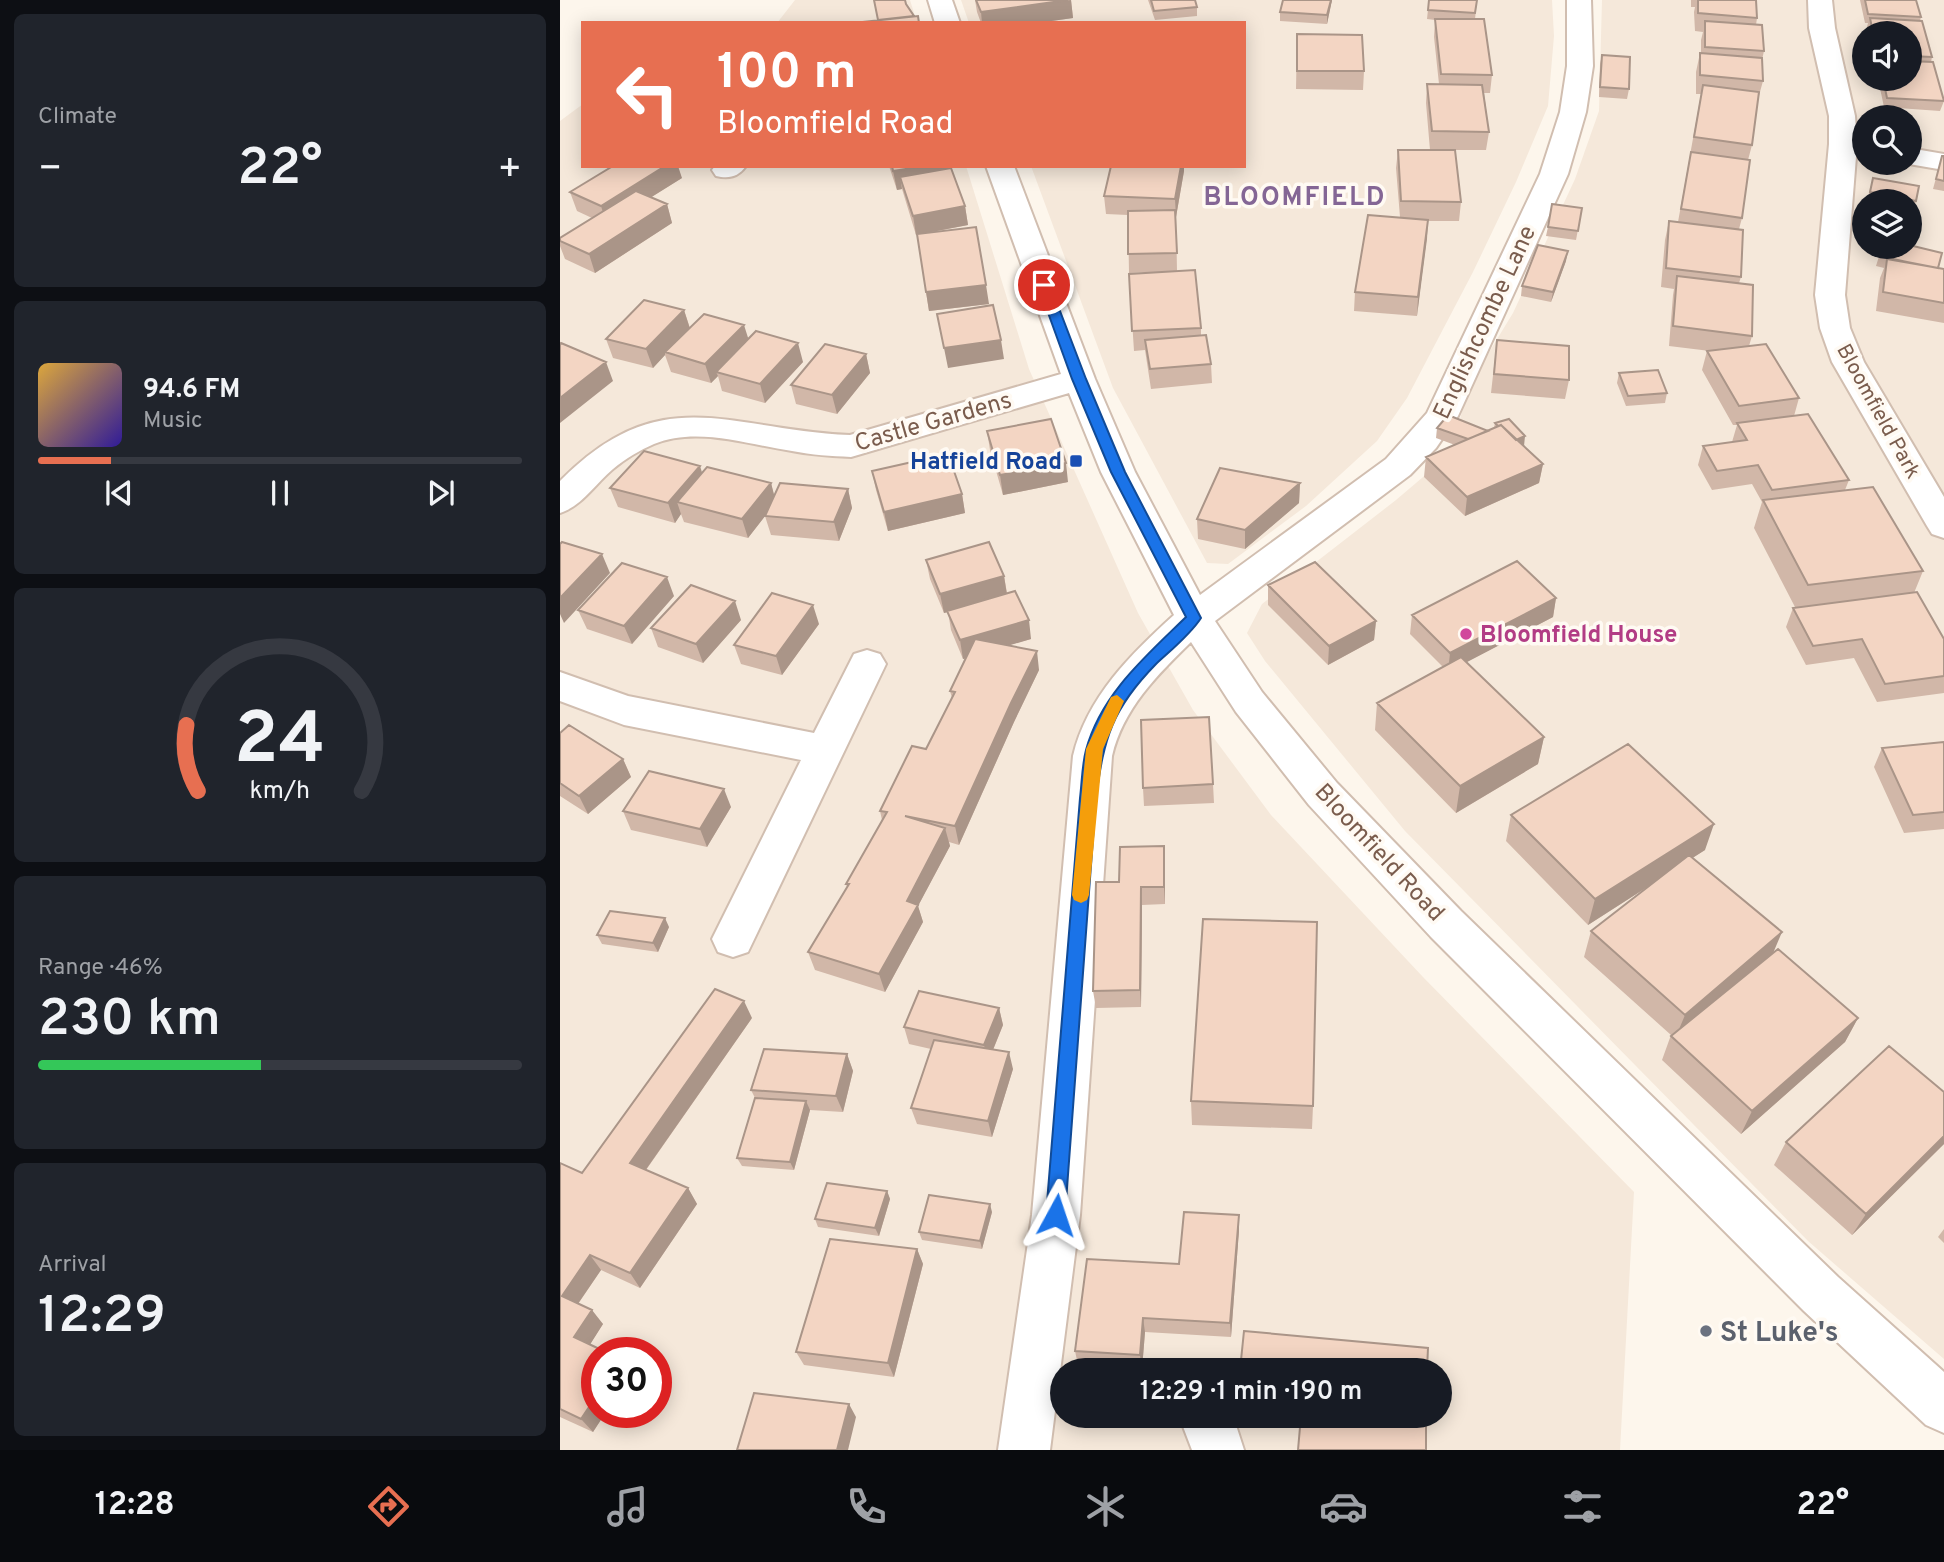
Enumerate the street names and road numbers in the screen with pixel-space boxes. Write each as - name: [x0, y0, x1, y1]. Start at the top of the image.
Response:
- street label: Englishcombe Lane: [1428, 221, 1544, 425]
- street label: Bloomfield Park: [1830, 340, 1926, 484]
- street label: Castle Gardens: [851, 386, 1016, 460]
- street label: Bloomfield Road: [1307, 778, 1450, 928]

